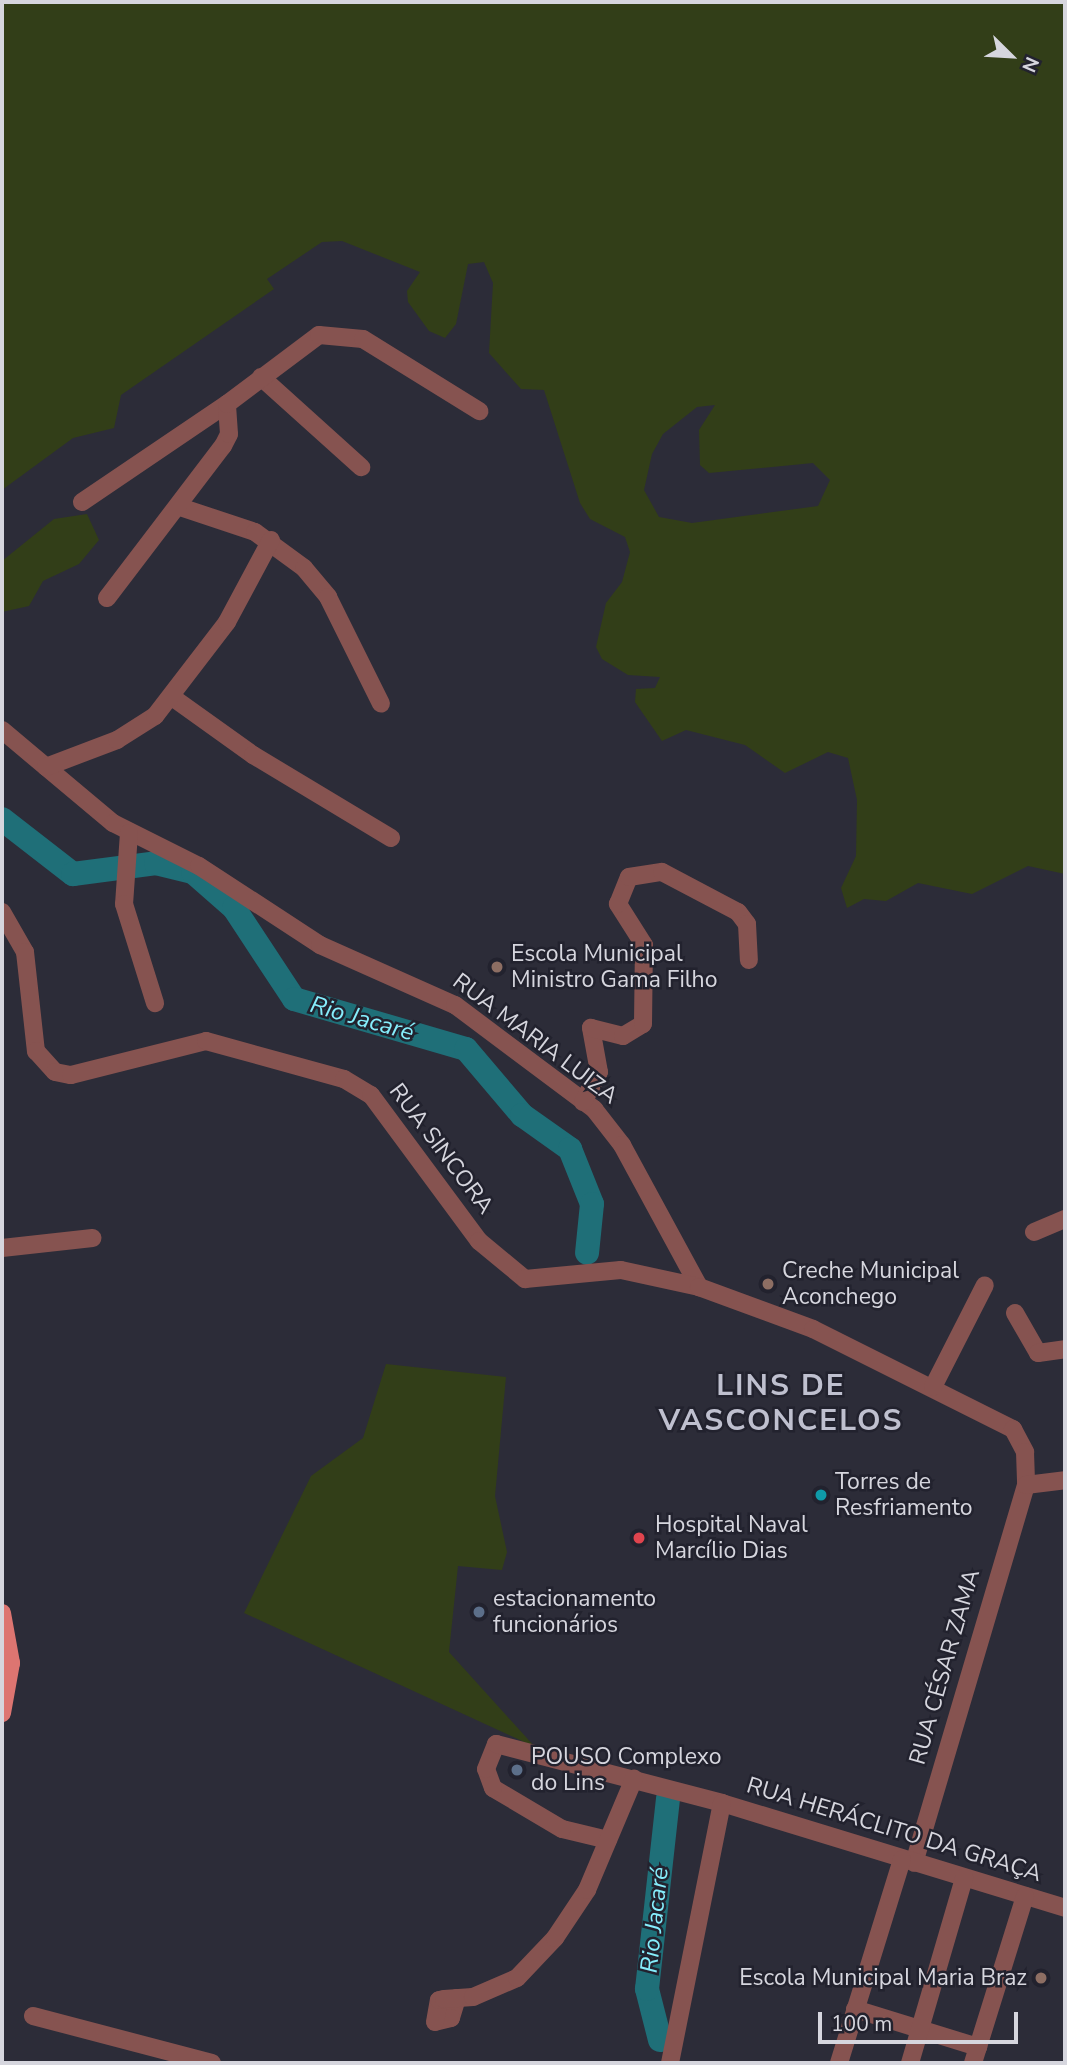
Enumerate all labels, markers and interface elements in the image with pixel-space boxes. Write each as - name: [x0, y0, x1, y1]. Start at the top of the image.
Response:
- north arrow: [976, 21, 1046, 91]
- text: N: [1015, 53, 1045, 76]
- place label: Escola Municipal Ministro Gama Filho: [511, 940, 717, 994]
- marker: Escola Municipal Ministro Gama Filho: [489, 959, 505, 975]
- street label: RUA MARIA LUIZA: [447, 968, 623, 1110]
- water label: Rio Jacaré: [307, 990, 417, 1048]
- street label: RUA SINCORA: [383, 1078, 499, 1220]
- place label: Creche Municipal Aconchego: [782, 1257, 959, 1311]
- marker: Creche Municipal Aconchego: [760, 1276, 776, 1292]
- district label: LINS DE VASCONCELOS: [660, 1368, 902, 1438]
- place label: Torres de Resfriamento: [835, 1468, 973, 1522]
- marker: Torres de Resfriamento: [813, 1487, 829, 1503]
- place label: Hospital Naval Marcílio Dias: [655, 1511, 808, 1565]
- marker: Hospital Naval Marcílio Dias: [629, 1528, 649, 1548]
- street label: RUA CÉSAR ZAMA: [904, 1566, 986, 1768]
- place label: estacionamento funcionários: [493, 1585, 656, 1639]
- marker: estacionamento funcionários: [471, 1604, 487, 1620]
- place label: POUSO Complexo do Lins: [531, 1743, 721, 1797]
- marker: POUSO Complexo do Lins: [509, 1762, 525, 1778]
- street label: RUA HERÁCLITO DA GRAÇA: [743, 1772, 1045, 1888]
- water label: Rio Jacaré: [635, 1866, 675, 1974]
- place label: Escola Municipal Maria Braz: [739, 1964, 1027, 1992]
- marker: Escola Municipal Maria Braz: [1033, 1970, 1049, 1986]
- scale bar: [822, 1998, 1021, 2042]
- text: 100 m: [831, 2010, 892, 2038]

